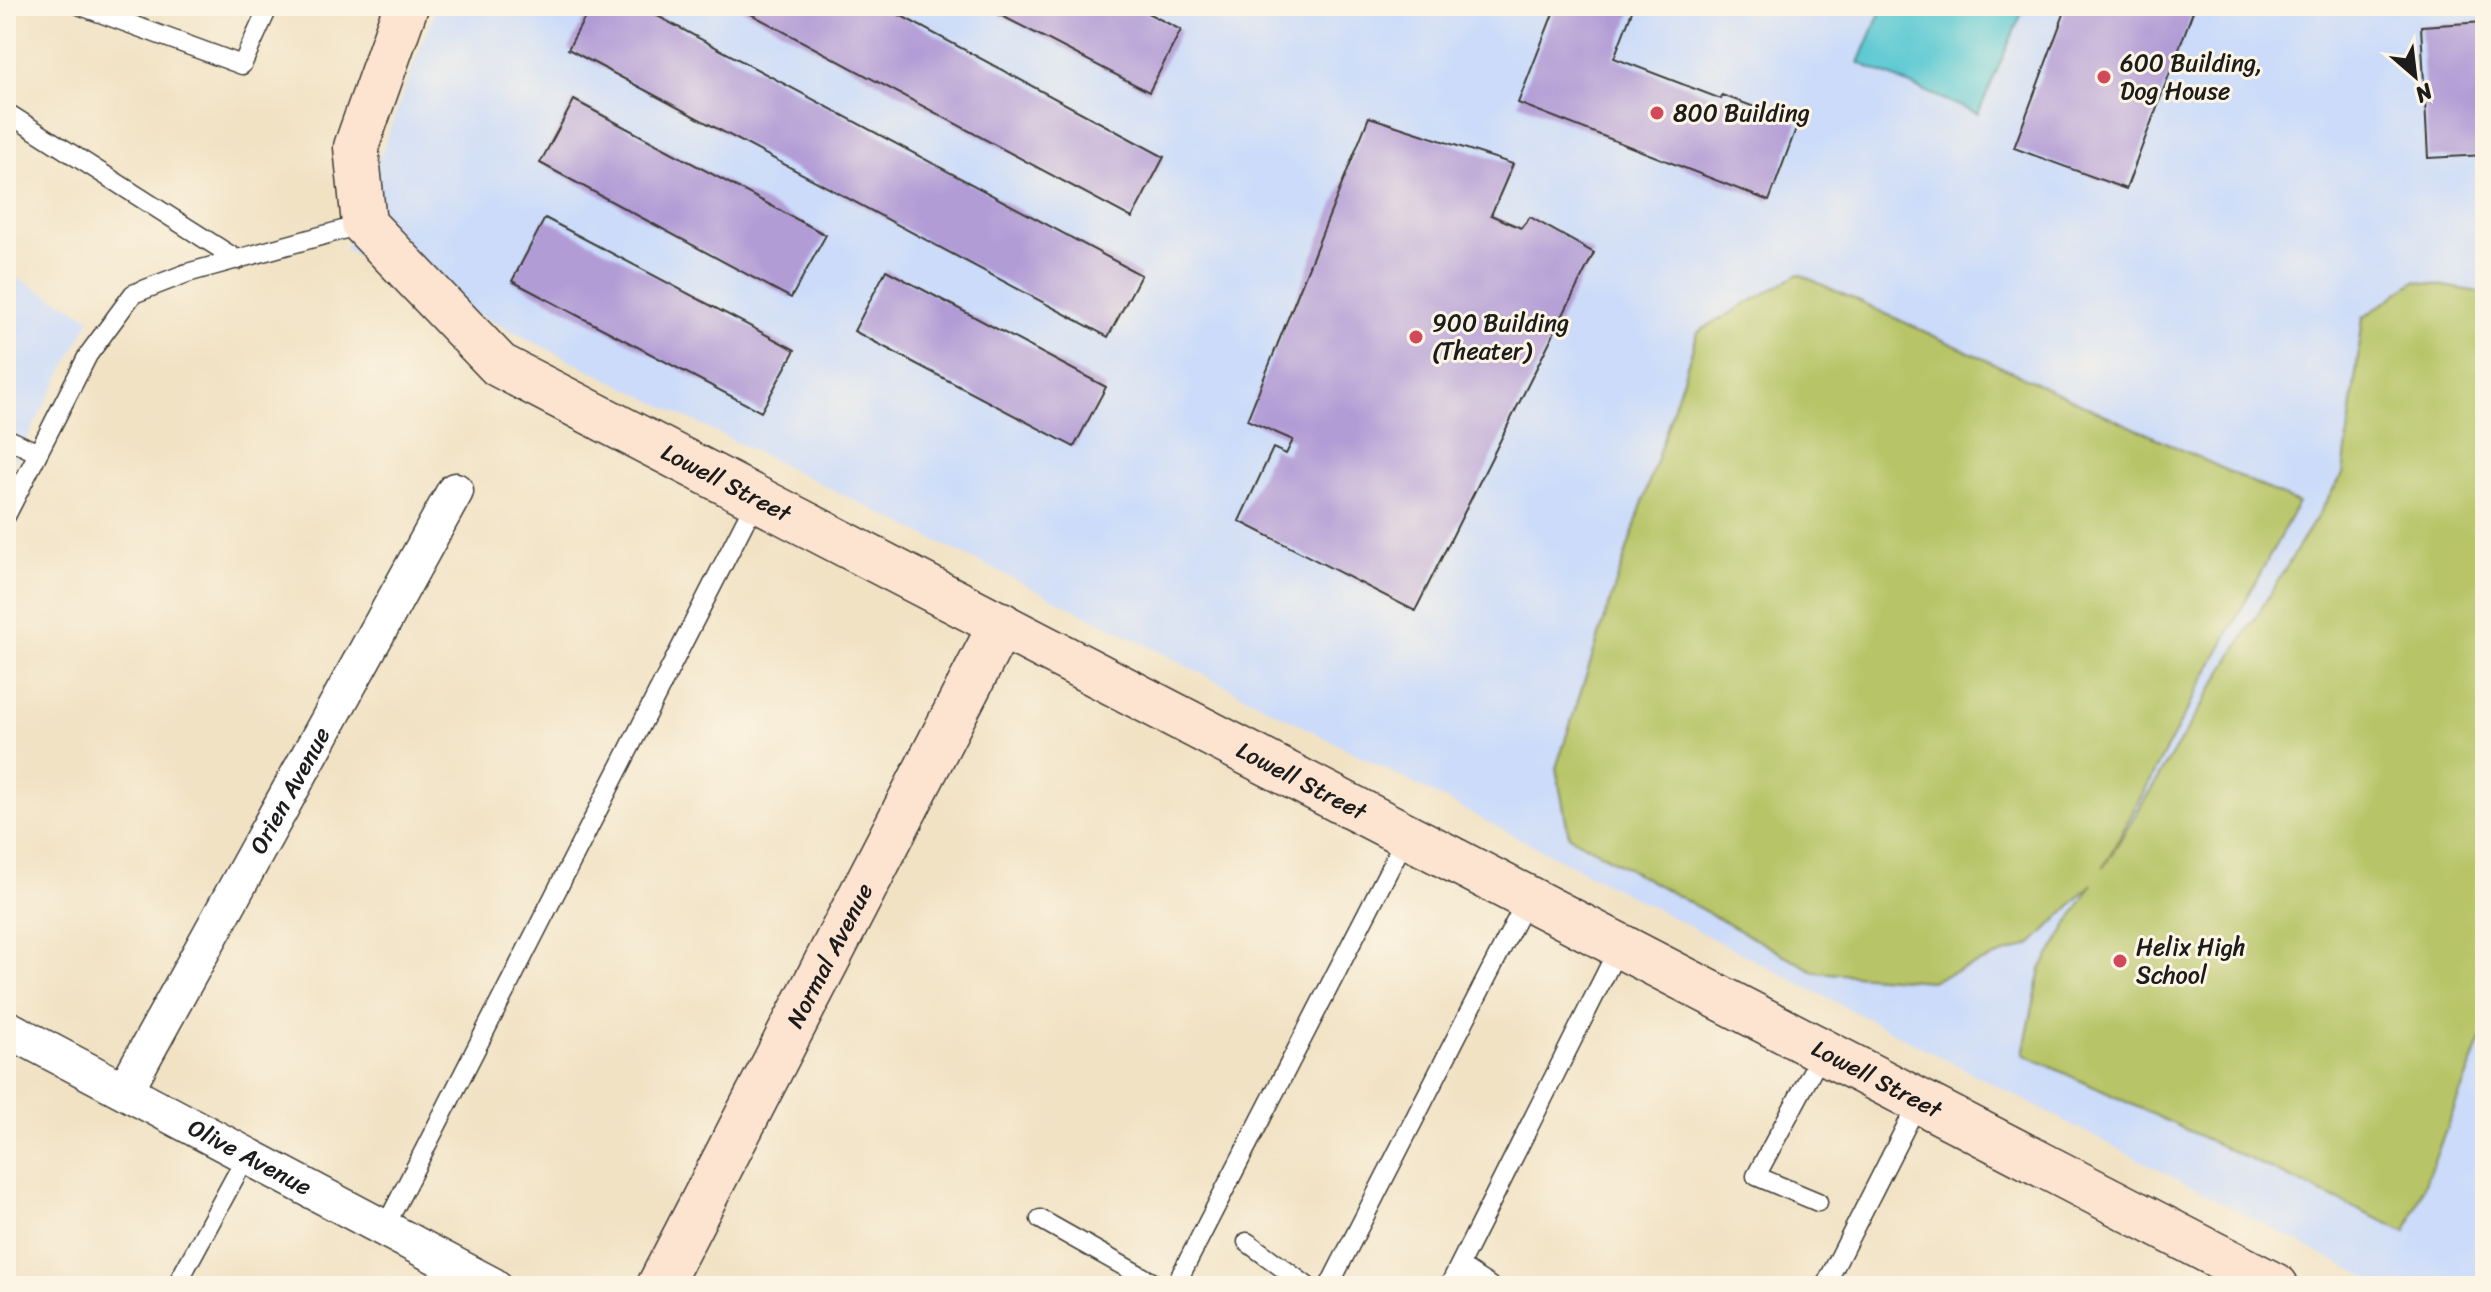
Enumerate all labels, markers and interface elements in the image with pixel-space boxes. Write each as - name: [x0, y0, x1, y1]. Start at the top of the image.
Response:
- north arrow: [2375, 36, 2455, 116]
- place label: 600 Building, Dog House: [2120, 42, 2263, 112]
- marker: 600 Building, Dog House: [2095, 68, 2113, 86]
- text: N: [2408, 72, 2441, 114]
- place label: 800 Building: [1673, 92, 1810, 134]
- marker: 800 Building: [1648, 104, 1666, 122]
- place label: 900 Building (Theater): [1432, 302, 1569, 372]
- marker: 900 Building (Theater): [1407, 328, 1425, 346]
- street label: Lowell Street: [653, 431, 800, 535]
- street label: Orien Avenue: [238, 719, 342, 862]
- street label: Lowell Street: [1229, 730, 1375, 833]
- street label: Normal Avenue: [775, 875, 885, 1036]
- place label: Helix High School: [2136, 926, 2246, 996]
- marker: Helix High School: [2111, 952, 2129, 970]
- street label: Lowell Street: [1804, 1028, 1951, 1131]
- street label: Olive Avenue: [180, 1107, 320, 1207]

